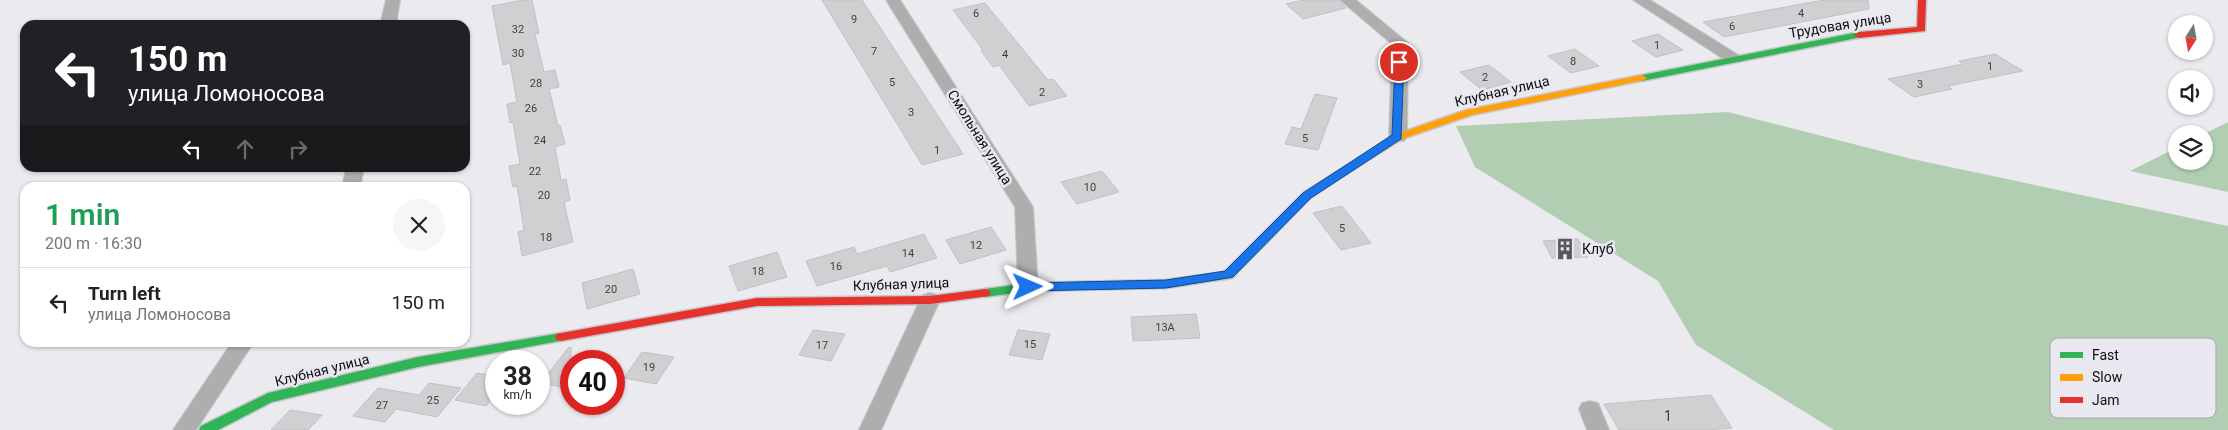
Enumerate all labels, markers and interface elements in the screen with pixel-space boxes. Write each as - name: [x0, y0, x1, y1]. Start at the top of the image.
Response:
- house number: 6: [973, 7, 979, 20]
- house number: 4: [1798, 7, 1804, 20]
- street label: Трудовая улица: [1788, 9, 1892, 41]
- house number: 9: [851, 13, 857, 26]
- north arrow: [2168, 15, 2212, 60]
- map controls: [2168, 15, 2213, 170]
- house number: 6: [1729, 20, 1735, 33]
- house number: 32: [512, 23, 524, 36]
- text: 150 m: [128, 39, 227, 80]
- house number: 1: [1654, 39, 1660, 52]
- icon: left: [45, 40, 110, 105]
- pin: [1378, 41, 1420, 83]
- house number: 7: [871, 45, 877, 58]
- house number: 30: [512, 47, 524, 60]
- house number: 4: [1002, 48, 1008, 61]
- icon: arrive: [1385, 48, 1413, 76]
- house number: 8: [1570, 55, 1576, 68]
- house number: 1: [1987, 60, 1993, 73]
- button: sound: [2168, 70, 2213, 115]
- house number: 2: [1482, 71, 1488, 84]
- street label: Клубная улица: [1453, 72, 1551, 110]
- house number: 5: [889, 76, 895, 89]
- house number: 28: [530, 77, 542, 90]
- house number: 3: [1917, 78, 1923, 91]
- text: улица Ломоносова: [128, 81, 325, 106]
- house number: 2: [1039, 86, 1045, 99]
- street label: Смольная улица: [945, 87, 1015, 187]
- house number: 26: [525, 102, 537, 115]
- house number: 3: [908, 106, 914, 119]
- button: layers: [2168, 125, 2213, 170]
- house number: 5: [1302, 132, 1308, 145]
- house number: 24: [534, 134, 546, 147]
- icon: left: [178, 135, 206, 163]
- icon: ahead: [231, 135, 259, 163]
- icon: right: [284, 135, 312, 163]
- house number: 1: [934, 144, 940, 157]
- house number: 22: [529, 165, 541, 178]
- house number: 10: [1084, 181, 1096, 194]
- house number: 20: [538, 189, 550, 202]
- text: 1 min: [45, 197, 120, 232]
- button: close: [393, 199, 445, 251]
- house number: 5: [1339, 222, 1345, 235]
- house number: 18: [540, 231, 552, 244]
- text: 200 m · 16:30: [45, 234, 142, 253]
- building icon: Клуб: [1552, 236, 1578, 262]
- house number: 12: [970, 239, 982, 252]
- place label: Клуб: [1582, 241, 1614, 257]
- house number: 14: [902, 247, 914, 260]
- house number: 16: [830, 260, 842, 273]
- position arrow: [1001, 260, 1053, 312]
- house number: 18: [752, 265, 764, 278]
- street label: Клубная улица: [852, 274, 950, 294]
- text: Turn left: [88, 282, 161, 305]
- house number: 20: [605, 283, 617, 296]
- icon: left: [45, 289, 73, 317]
- text: 150 m: [392, 291, 445, 314]
- text: улица Ломоносова: [88, 305, 231, 324]
- house number: 13А: [1155, 321, 1176, 334]
- house number: 15: [1024, 338, 1036, 351]
- legend: [2050, 338, 2216, 418]
- house number: 17: [816, 339, 828, 352]
- text: Fast: [2092, 347, 2119, 363]
- speed limit sign: 40: [560, 350, 625, 415]
- street label: Клубная улица: [273, 351, 371, 389]
- house number: 19: [643, 361, 655, 374]
- text: 38: [503, 362, 532, 391]
- text: Slow: [2092, 369, 2123, 385]
- text: km/h: [503, 388, 532, 402]
- text: Jam: [2092, 392, 2120, 408]
- house number: 25: [427, 394, 439, 407]
- house number: 27: [376, 399, 388, 412]
- house number: 1: [1664, 408, 1672, 424]

